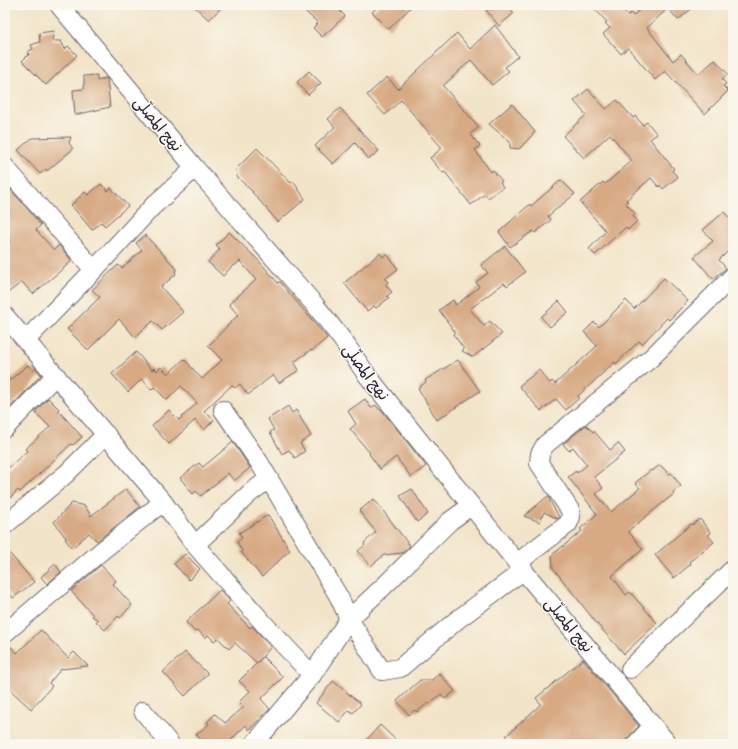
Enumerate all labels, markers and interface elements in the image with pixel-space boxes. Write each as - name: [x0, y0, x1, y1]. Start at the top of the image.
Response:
- street label: نهج المصلّى: [129, 92, 187, 156]
- street label: نهج المصلّى: [338, 339, 394, 404]
- street label: نهج المصلّى: [540, 593, 598, 657]

